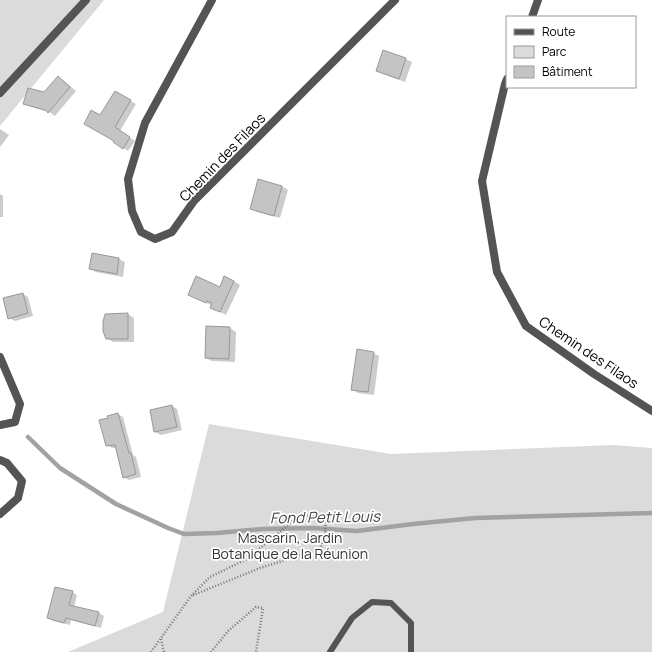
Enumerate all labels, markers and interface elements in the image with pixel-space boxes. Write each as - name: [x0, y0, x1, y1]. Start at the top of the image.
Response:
- legend: [506, 16, 636, 88]
- text: Route: [542, 23, 575, 40]
- text: Parc: [542, 43, 567, 60]
- text: Bâtiment: [542, 63, 593, 80]
- street label: Chemin des Filaos: [175, 109, 269, 205]
- street label: Chemin des Filaos: [536, 312, 642, 392]
- water label: Fond Petit Louis: [270, 506, 381, 528]
- park label: Mascarin, Jardin Botanique de la Réunion: [212, 528, 368, 563]

